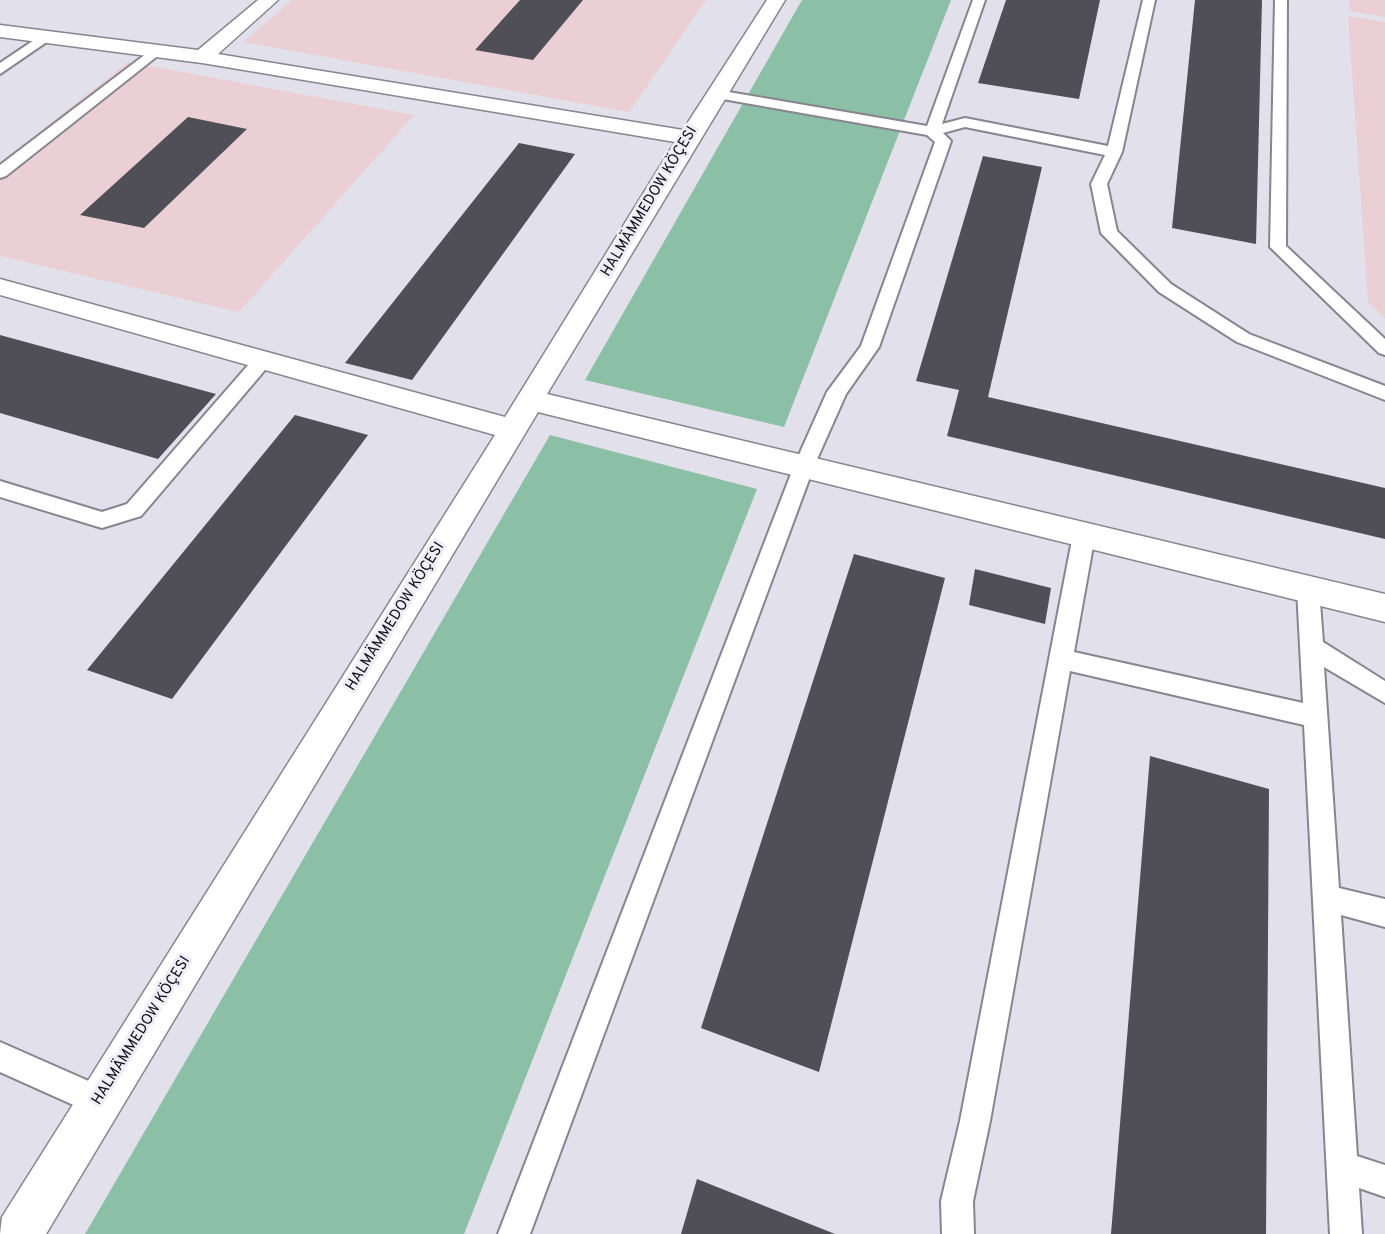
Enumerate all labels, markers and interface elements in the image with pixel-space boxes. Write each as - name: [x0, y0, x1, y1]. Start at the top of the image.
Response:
- street label: HALMÄMMEDOW KÖÇESI: [598, 124, 702, 280]
- street label: HALMÄMMEDOW KÖÇESI: [343, 539, 449, 695]
- street label: HALMÄMMEDOW KÖÇESI: [89, 953, 195, 1109]

